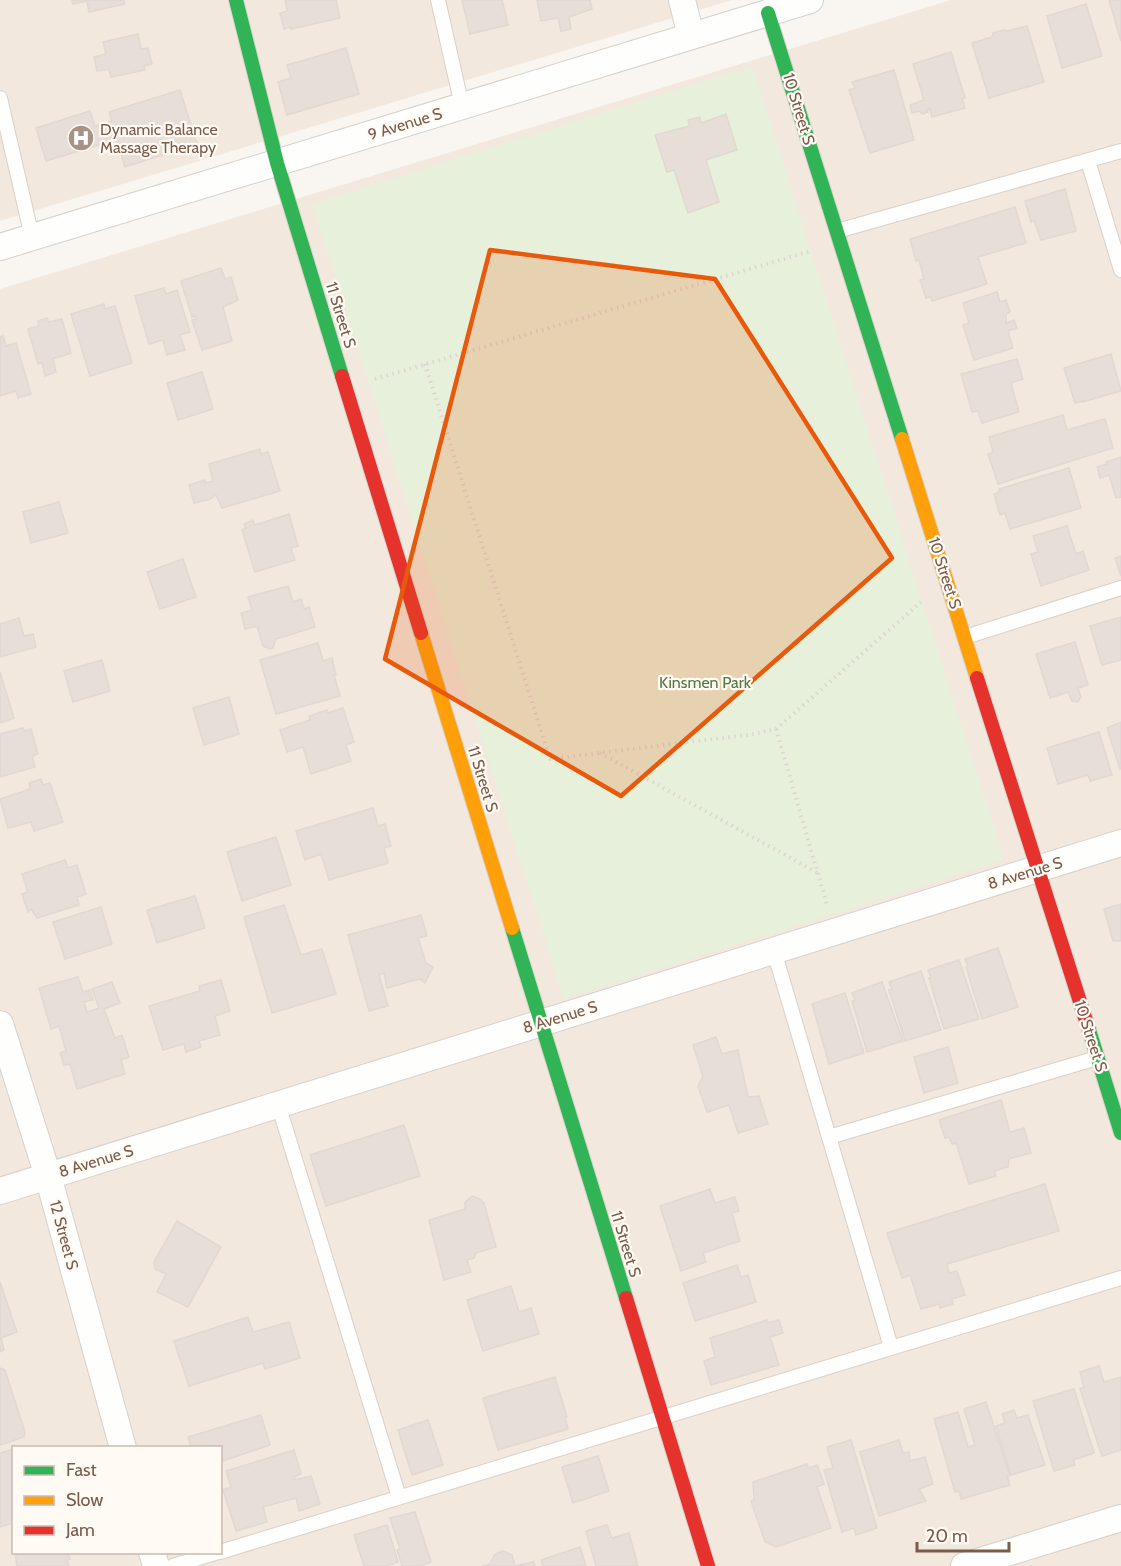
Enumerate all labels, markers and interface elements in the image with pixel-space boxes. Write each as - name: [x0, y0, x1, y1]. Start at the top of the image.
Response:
- street label: 10 Street S: [779, 71, 819, 147]
- street label: 9 Avenue S: [366, 104, 444, 144]
- place label: Dynamic Balance Massage Therapy: [100, 120, 218, 157]
- hospital icon: Dynamic Balance Massage Therapy: [66, 123, 96, 153]
- street label: 11 Street S: [322, 280, 360, 350]
- street label: 10 Street S: [925, 535, 965, 611]
- park label: Kinsmen Park: [659, 673, 752, 692]
- street label: 11 Street S: [464, 744, 502, 814]
- street label: 8 Avenue S: [985, 853, 1065, 893]
- street label: 8 Avenue S: [520, 997, 600, 1037]
- street label: 10 Street S: [1071, 998, 1111, 1074]
- street label: 8 Avenue S: [56, 1141, 136, 1181]
- street label: 12 Street S: [46, 1198, 82, 1272]
- street label: 11 Street S: [607, 1209, 645, 1279]
- legend: [12, 1446, 222, 1554]
- text: Fast: [66, 1459, 97, 1481]
- text: Slow: [66, 1489, 103, 1511]
- scale bar: [917, 1515, 1008, 1553]
- text: Jam: [65, 1519, 95, 1541]
- text: 20 m: [926, 1525, 968, 1547]

